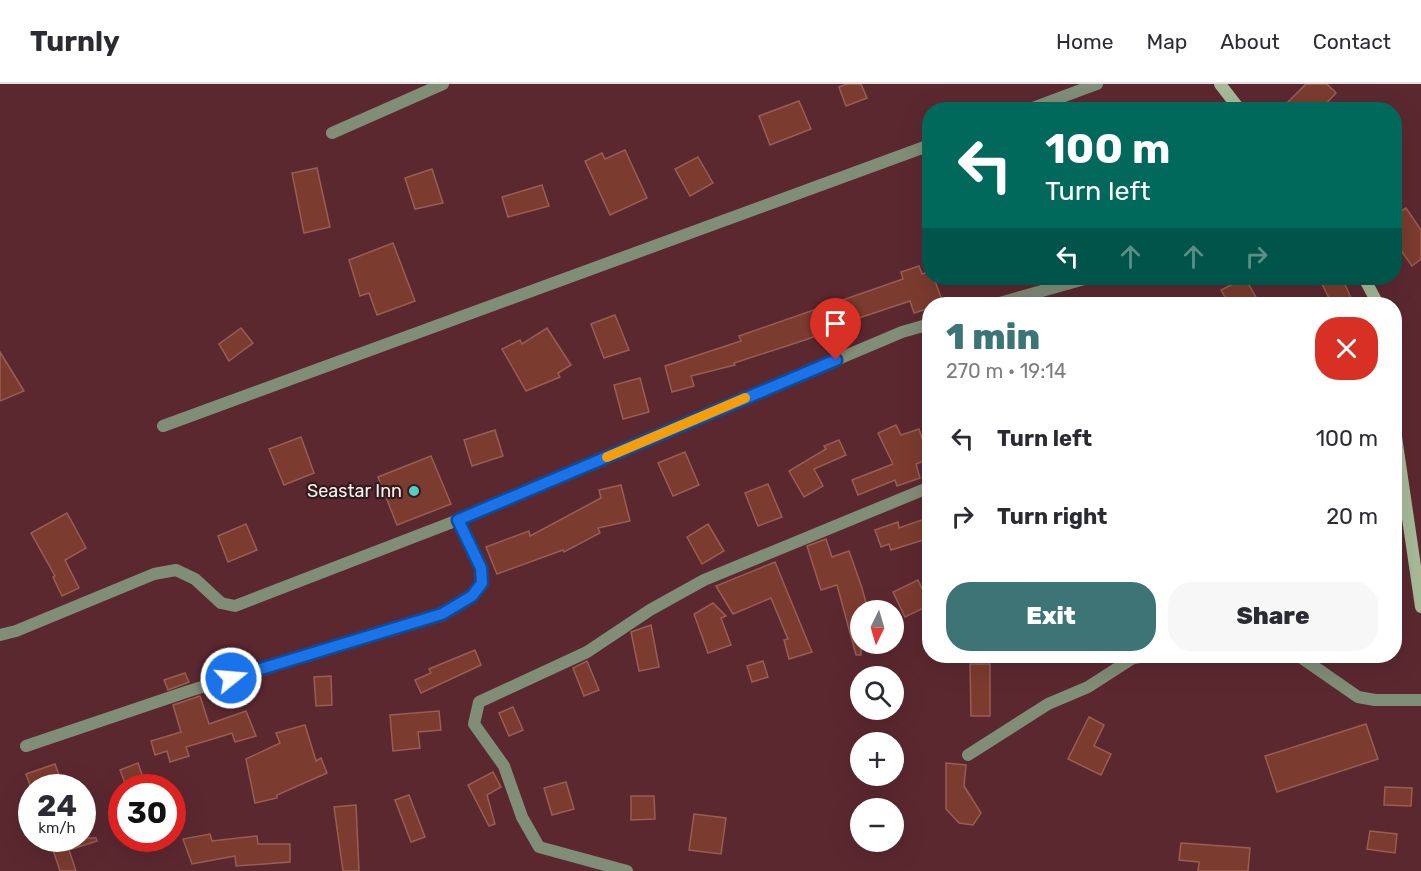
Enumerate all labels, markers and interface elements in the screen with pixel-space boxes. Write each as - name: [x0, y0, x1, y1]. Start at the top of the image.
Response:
- text: Turnly: [30, 25, 120, 58]
- text: Home: [1056, 29, 1113, 54]
- text: Map: [1146, 29, 1187, 54]
- text: About: [1220, 29, 1280, 54]
- text: Contact: [1313, 29, 1391, 54]
- text: 100 m: [1045, 124, 1170, 174]
- icon: left: [946, 126, 1024, 204]
- text: Turn left: [1045, 175, 1150, 207]
- icon: left: [1051, 240, 1084, 273]
- icon: ahead: [1114, 240, 1147, 273]
- icon: ahead: [1177, 240, 1210, 273]
- icon: right: [1240, 240, 1273, 273]
- pin: [810, 298, 861, 360]
- icon: arrive: [819, 307, 852, 340]
- text: 1 min: [946, 315, 1040, 358]
- button: close: [1315, 317, 1378, 380]
- text: 270 m · 19:14: [946, 359, 1066, 383]
- icon: left: [946, 422, 979, 455]
- text: Turn left: [997, 425, 1092, 452]
- text: 100 m: [1316, 425, 1378, 452]
- place label: Seastar Inn: [307, 480, 402, 502]
- marker: Seastar Inn: [407, 484, 421, 498]
- icon: right: [946, 500, 979, 533]
- text: Turn right: [997, 503, 1107, 530]
- text: 20 m: [1326, 503, 1378, 530]
- button: Exit: [946, 582, 1156, 651]
- button: Share: [1168, 582, 1378, 651]
- north arrow: [850, 600, 904, 654]
- map controls: [850, 600, 904, 852]
- position arrow: [199, 646, 263, 710]
- button: search: [850, 666, 904, 720]
- button: +: [850, 732, 904, 786]
- speed limit sign: 30: [108, 774, 186, 852]
- text: 24: [37, 788, 77, 824]
- button: −: [850, 798, 904, 852]
- text: km/h: [38, 819, 76, 837]

